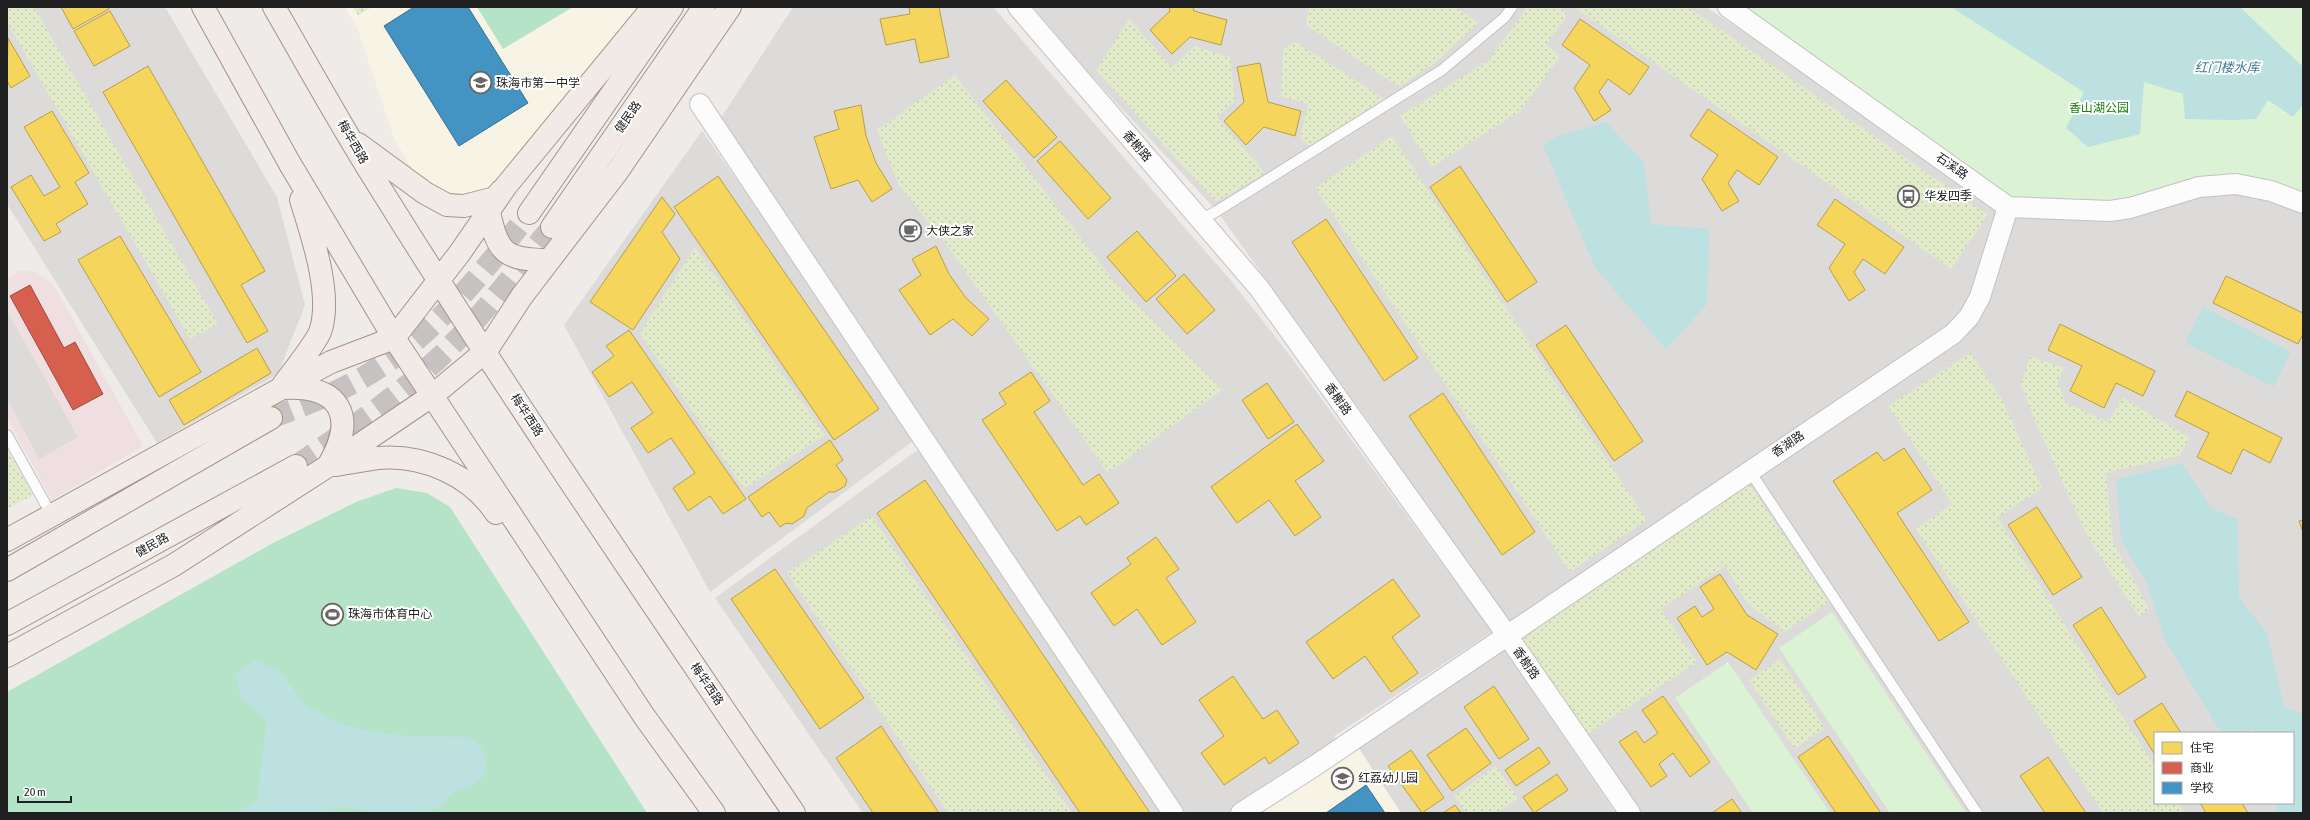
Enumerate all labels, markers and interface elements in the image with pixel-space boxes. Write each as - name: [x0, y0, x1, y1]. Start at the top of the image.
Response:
- water label: 红门楼水库: [2194, 60, 2261, 75]
- school or university icon: 珠海市第一中学: [468, 70, 494, 96]
- place label: 珠海市第一中学: [496, 76, 580, 90]
- street label: 健民路: [612, 98, 644, 136]
- park label: 香山湖公园: [2069, 101, 2129, 115]
- street label: 梅华西路: [335, 118, 371, 166]
- street label: 香榭路: [1120, 128, 1154, 164]
- street label: 石溪路: [1933, 150, 1971, 182]
- bus stop icon: 华发四季: [1896, 183, 1922, 209]
- place label: 华发四季: [1924, 189, 1972, 203]
- cafe icon: 大侠之家: [897, 218, 923, 244]
- place label: 大侠之家: [926, 224, 974, 238]
- street label: 香榭路: [1322, 380, 1354, 418]
- street label: 梅华西路: [508, 391, 546, 439]
- street label: 香湖路: [1769, 428, 1807, 460]
- street label: 健民路: [133, 530, 171, 560]
- sports icon: 珠海市体育中心: [319, 601, 345, 627]
- place label: 珠海市体育中心: [348, 607, 432, 621]
- street label: 香榭路: [1510, 644, 1542, 682]
- street label: 梅华西路: [688, 660, 726, 708]
- legend: [2154, 732, 2294, 804]
- text: 住宅: [2190, 741, 2214, 755]
- text: 商业: [2190, 761, 2214, 775]
- school or university icon: 红荔幼儿园: [1329, 765, 1355, 791]
- place label: 红荔幼儿园: [1358, 771, 1418, 785]
- scale bar: [18, 778, 71, 804]
- text: 学校: [2190, 781, 2214, 795]
- text: 20 m: [24, 785, 46, 799]

